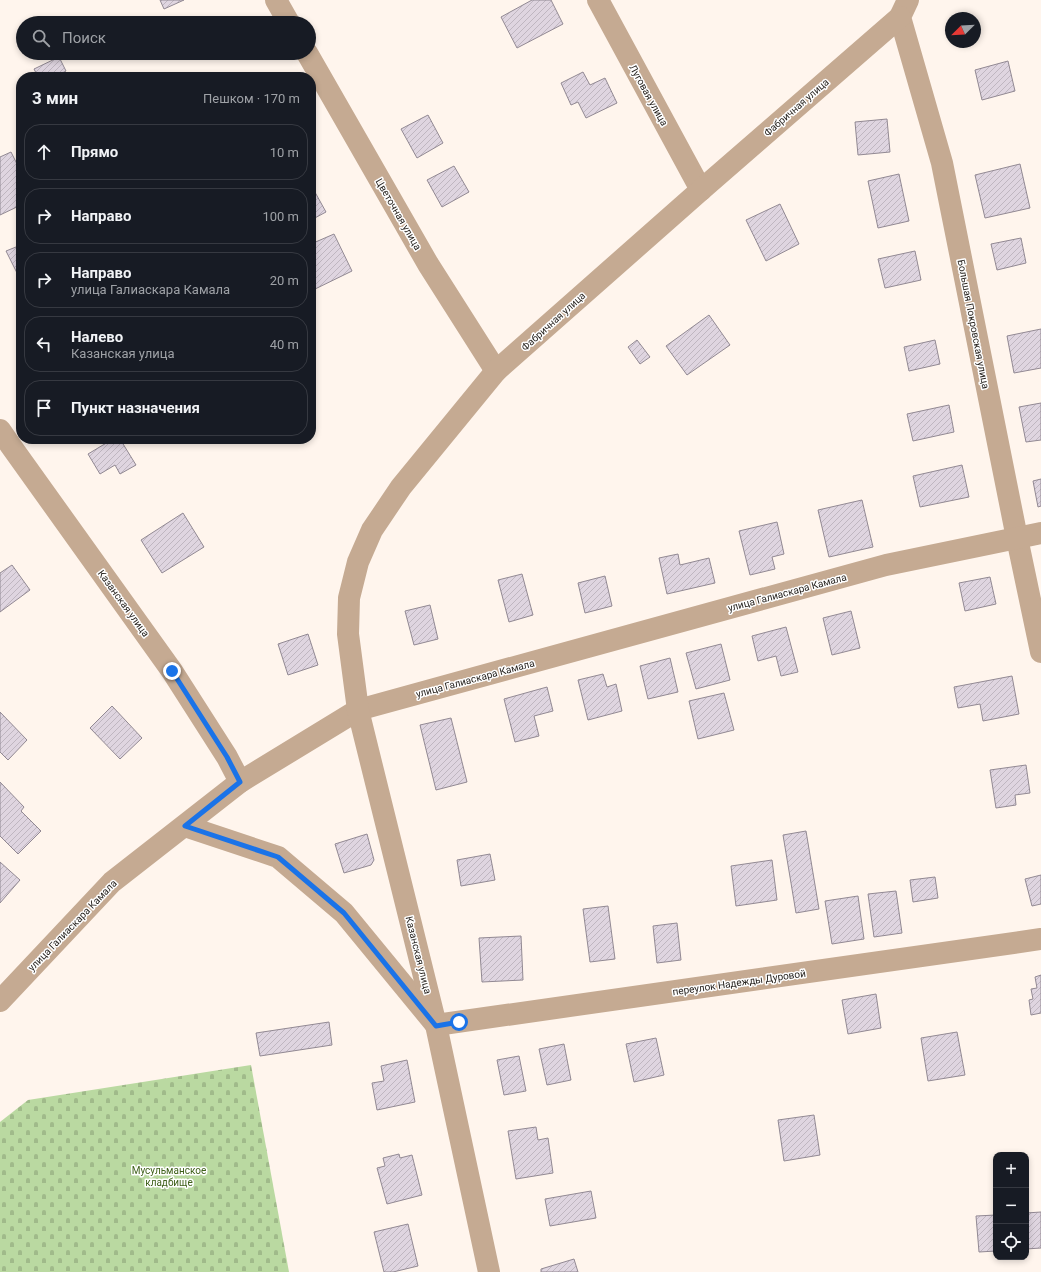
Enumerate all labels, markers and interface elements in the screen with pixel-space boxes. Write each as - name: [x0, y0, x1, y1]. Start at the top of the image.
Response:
- north arrow: [945, 12, 981, 48]
- search box: [16, 16, 316, 60]
- icon: search: [30, 27, 52, 49]
- text: Поиск: [62, 29, 106, 47]
- street label: Луговая улица: [627, 63, 670, 128]
- street label: Фабричная улица: [761, 76, 831, 138]
- text: 3 мин: [32, 88, 78, 108]
- text: Пешком · 170 m: [203, 91, 300, 106]
- icon: ahead: [33, 141, 55, 163]
- text: Прямо: [71, 143, 118, 161]
- text: 10 m: [270, 145, 299, 160]
- street label: Цветочная улица: [374, 177, 423, 252]
- icon: right: [33, 205, 55, 227]
- text: Направо: [71, 207, 132, 225]
- text: 100 m: [262, 209, 299, 224]
- street label: Большая Покровская улица: [956, 259, 991, 390]
- text: Направо: [71, 264, 132, 282]
- icon: right: [33, 269, 55, 291]
- text: 20 m: [270, 273, 299, 288]
- text: улица Галиаскара Камала: [71, 282, 230, 297]
- street label: Фабричная улица: [518, 289, 588, 353]
- text: Налево: [71, 328, 123, 346]
- icon: left: [33, 333, 55, 355]
- text: 40 m: [270, 337, 299, 352]
- text: Казанская улица: [71, 346, 175, 361]
- icon: arrive: [33, 397, 55, 419]
- text: Пункт назначения: [71, 399, 200, 417]
- street label: Казанская улица: [96, 568, 151, 639]
- street label: улица Галиаскара Камала: [727, 571, 848, 614]
- street label: улица Галиаскара Камала: [415, 657, 536, 700]
- route end: [163, 662, 181, 680]
- street label: улица Галиаскара Камала: [26, 877, 119, 973]
- street label: Казанская улица: [404, 915, 433, 995]
- street label: переулок Надежды Дуровой: [672, 968, 807, 997]
- route start: [450, 1013, 468, 1031]
- map controls: [993, 1152, 1029, 1260]
- button: +: [993, 1152, 1029, 1188]
- park label: Мусульманское кладбище: [132, 1165, 206, 1188]
- button: −: [993, 1188, 1029, 1224]
- button: locate: [993, 1224, 1029, 1260]

